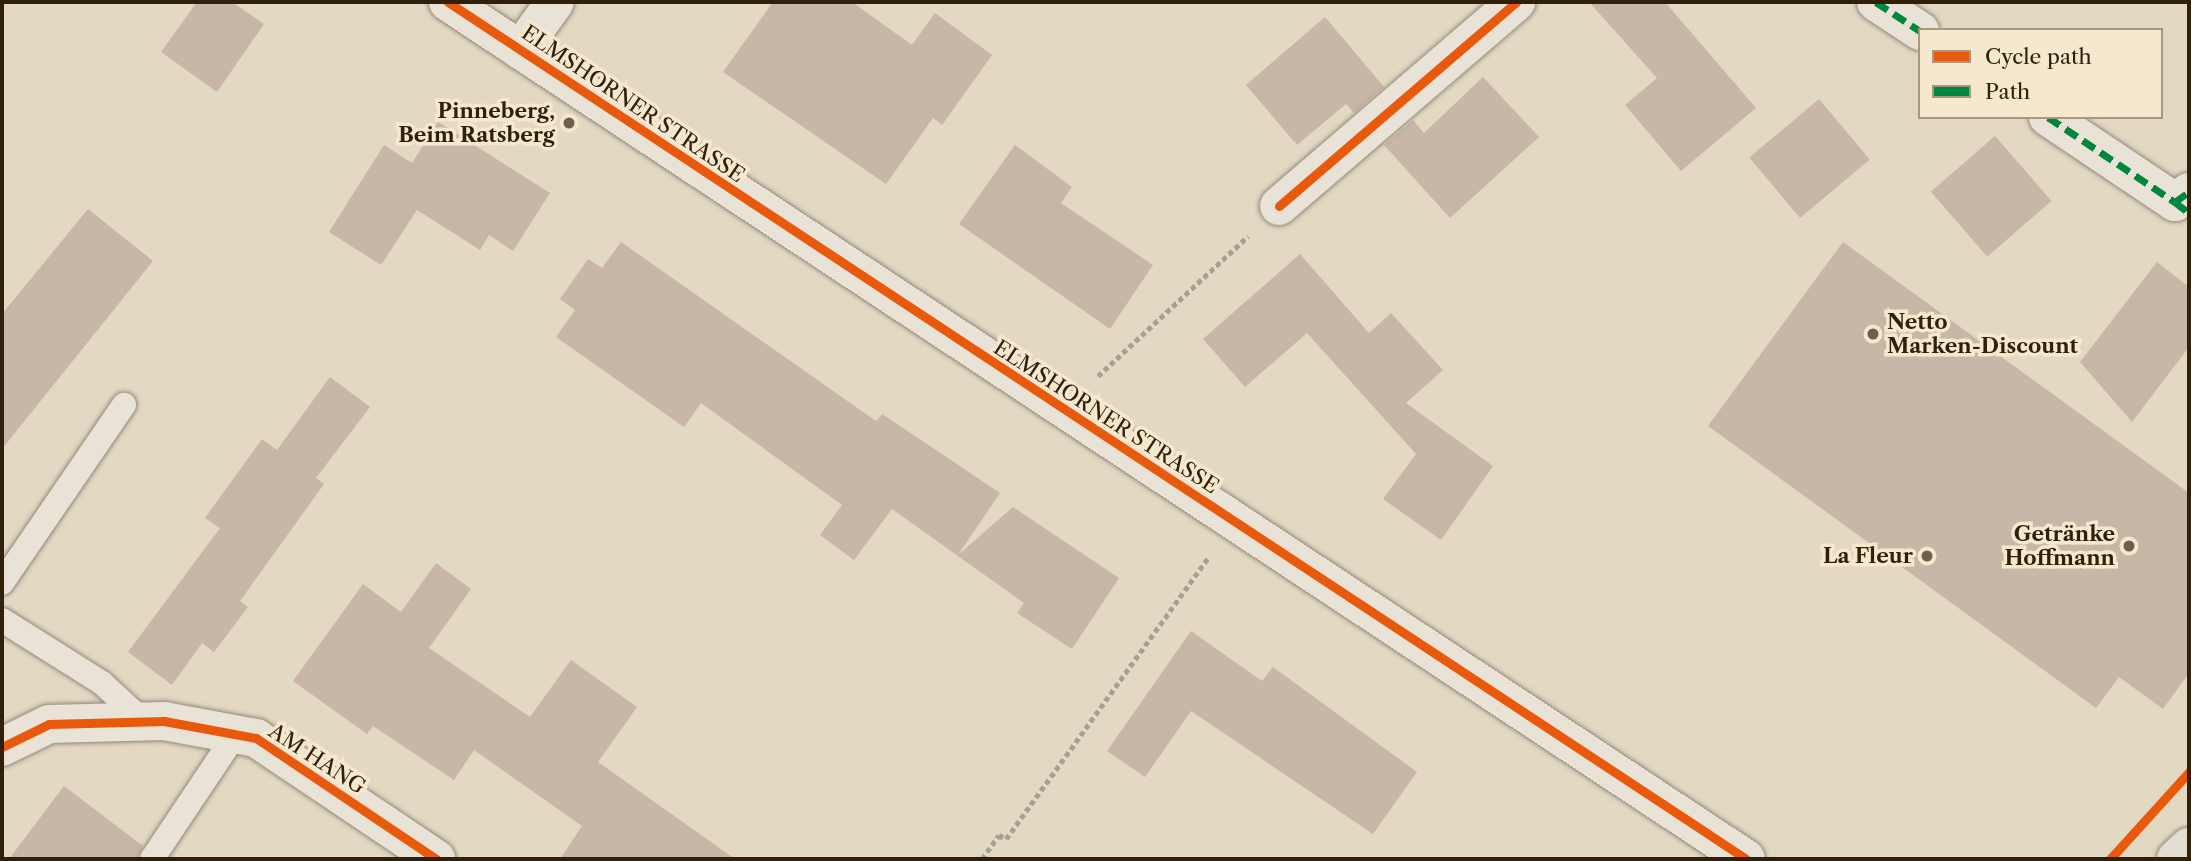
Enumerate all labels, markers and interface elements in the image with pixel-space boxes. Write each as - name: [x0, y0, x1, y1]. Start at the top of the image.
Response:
- street label: ELMSHORNER STRASSE: [517, 20, 749, 188]
- legend: [1918, 28, 2163, 119]
- text: Cycle path: [1985, 44, 2092, 69]
- text: Path: [1985, 79, 2030, 104]
- place label: Pinneberg, Beim Ratsberg: [398, 98, 555, 148]
- marker: Pinneberg, Beim Ratsberg: [561, 115, 577, 131]
- place label: Netto Marken-Discount: [1887, 309, 2078, 359]
- marker: Netto Marken-Discount: [1865, 326, 1881, 342]
- street label: ELMSHORNER STRASSE: [988, 335, 1224, 499]
- place label: Getränke Hoffmann: [2004, 521, 2115, 571]
- marker: Getränke Hoffmann: [2121, 538, 2137, 554]
- place label: La Fleur: [1823, 543, 1913, 569]
- marker: La Fleur: [1919, 548, 1935, 564]
- street label: AM HANG: [264, 718, 370, 800]

